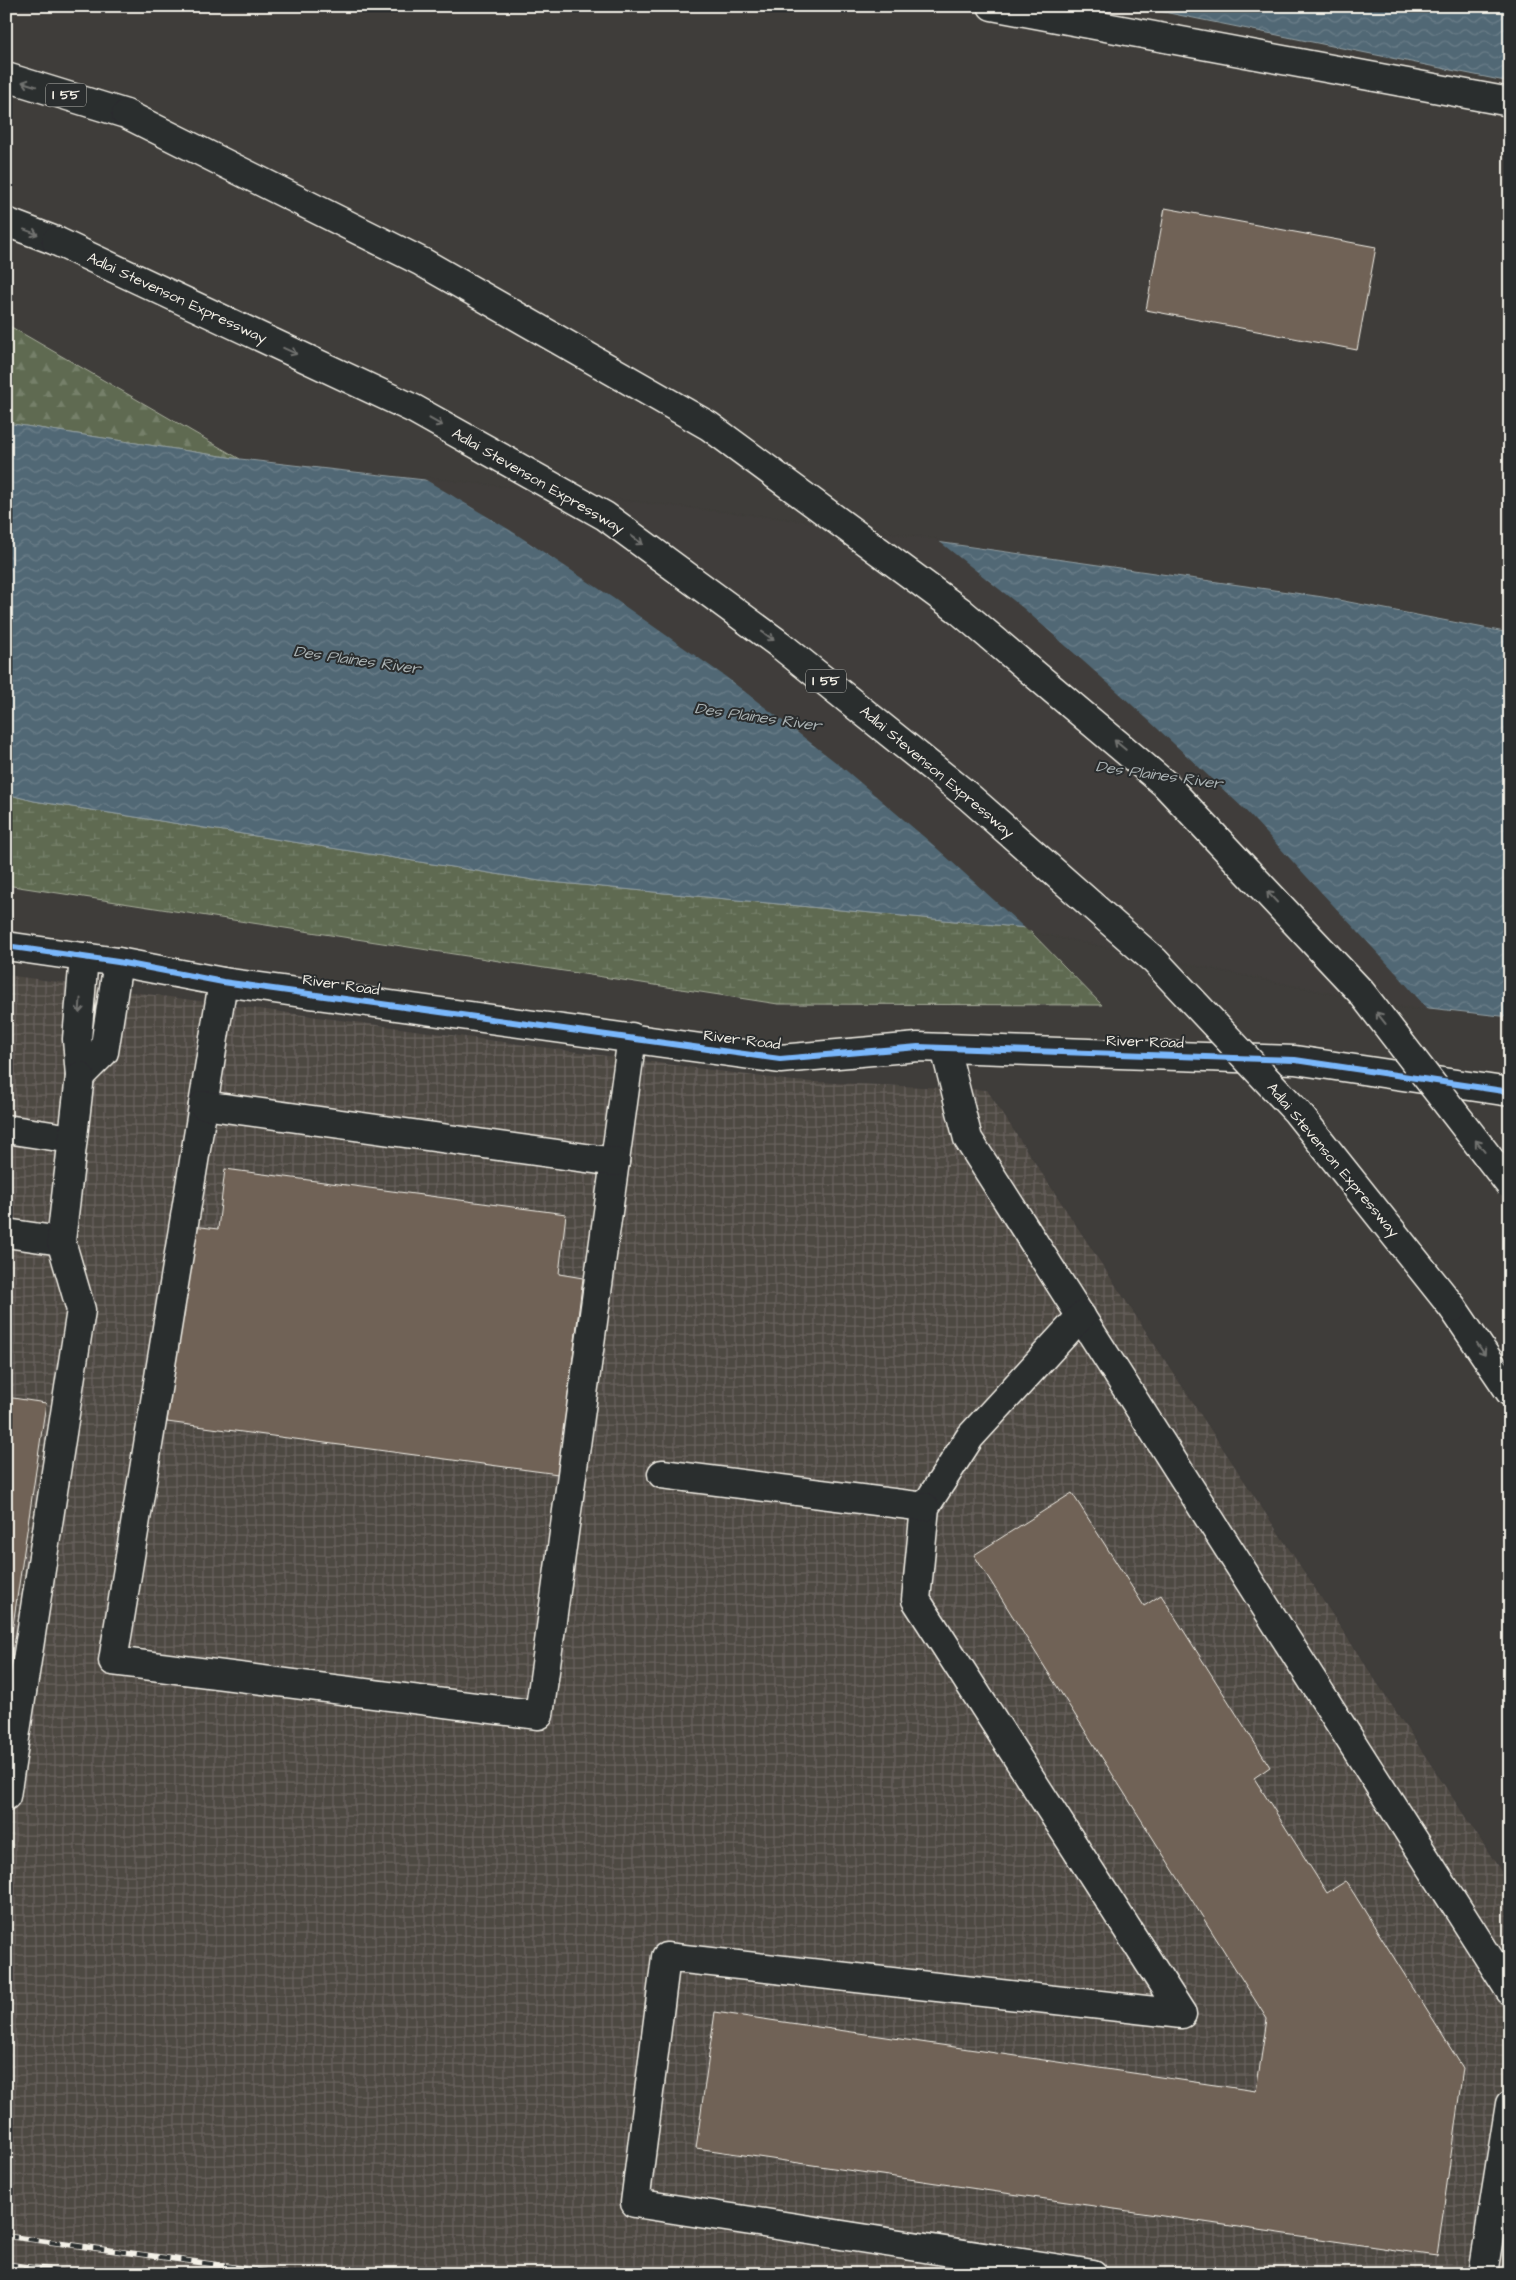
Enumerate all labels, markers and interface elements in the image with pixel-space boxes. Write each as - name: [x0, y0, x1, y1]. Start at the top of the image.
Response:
- one-way arrow: [22, 79, 38, 88]
- road number: I 55: [46, 84, 86, 106]
- one-way arrow: [23, 228, 38, 237]
- street label: Adlai Stevenson Expressway: [83, 247, 270, 350]
- one-way arrow: [282, 347, 297, 356]
- one-way arrow: [429, 417, 444, 427]
- street label: Adlai Stevenson Expressway: [447, 423, 628, 540]
- one-way arrow: [630, 534, 643, 545]
- one-way arrow: [761, 630, 774, 641]
- water label: Des Plaines River: [292, 640, 424, 680]
- road number: I 55: [806, 669, 846, 692]
- water label: Des Plaines River: [693, 697, 825, 737]
- street label: Adlai Stevenson Expressway: [855, 701, 1019, 844]
- one-way arrow: [1114, 740, 1127, 751]
- water label: Des Plaines River: [1094, 755, 1226, 795]
- one-way arrow: [1266, 891, 1278, 903]
- street label: River Road: [301, 969, 381, 1001]
- one-way arrow: [75, 998, 85, 1014]
- one-way arrow: [1375, 1011, 1386, 1024]
- street label: River Road: [702, 1025, 782, 1055]
- street label: River Road: [1106, 1030, 1184, 1054]
- street label: Adlai Stevenson Expressway: [1261, 1078, 1404, 1242]
- one-way arrow: [1475, 1139, 1485, 1153]
- one-way arrow: [1476, 1342, 1486, 1356]

